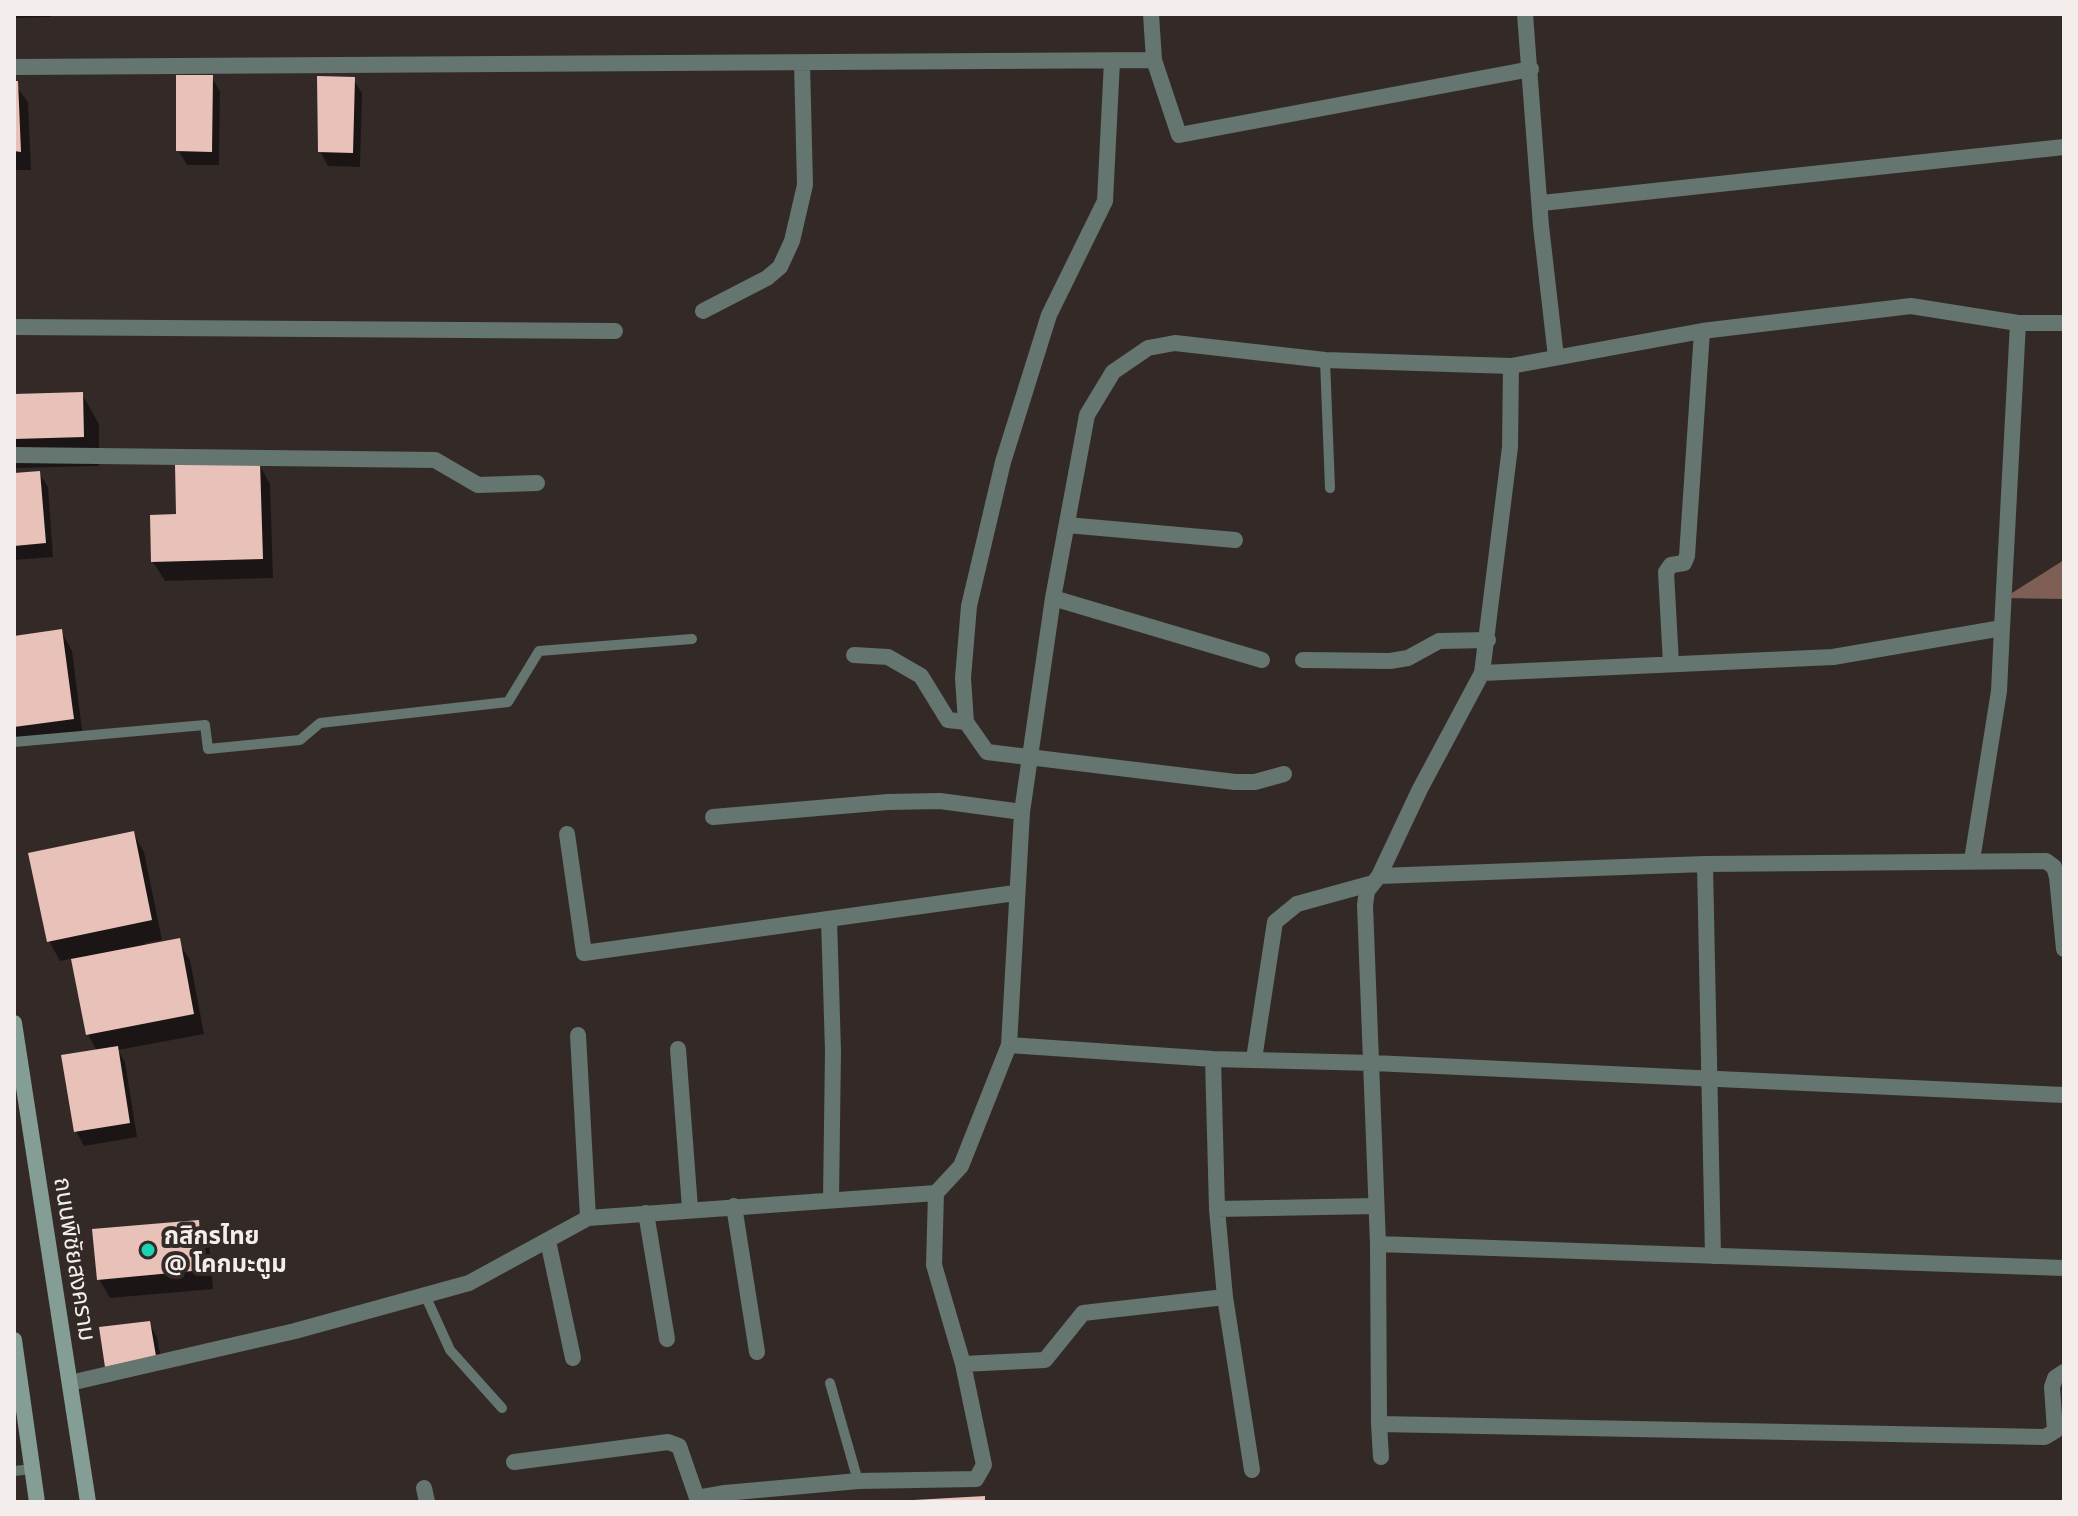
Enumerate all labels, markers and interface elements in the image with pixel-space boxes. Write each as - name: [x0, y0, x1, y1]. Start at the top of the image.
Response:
- street label: ถนนพิชัยสงคราม: [48, 1175, 102, 1343]
- place label: กสิกรไทย @ โคกมะตูม: [164, 1222, 287, 1278]
- marker: กสิกรไทย @ โคกมะตูม: [139, 1241, 157, 1259]

